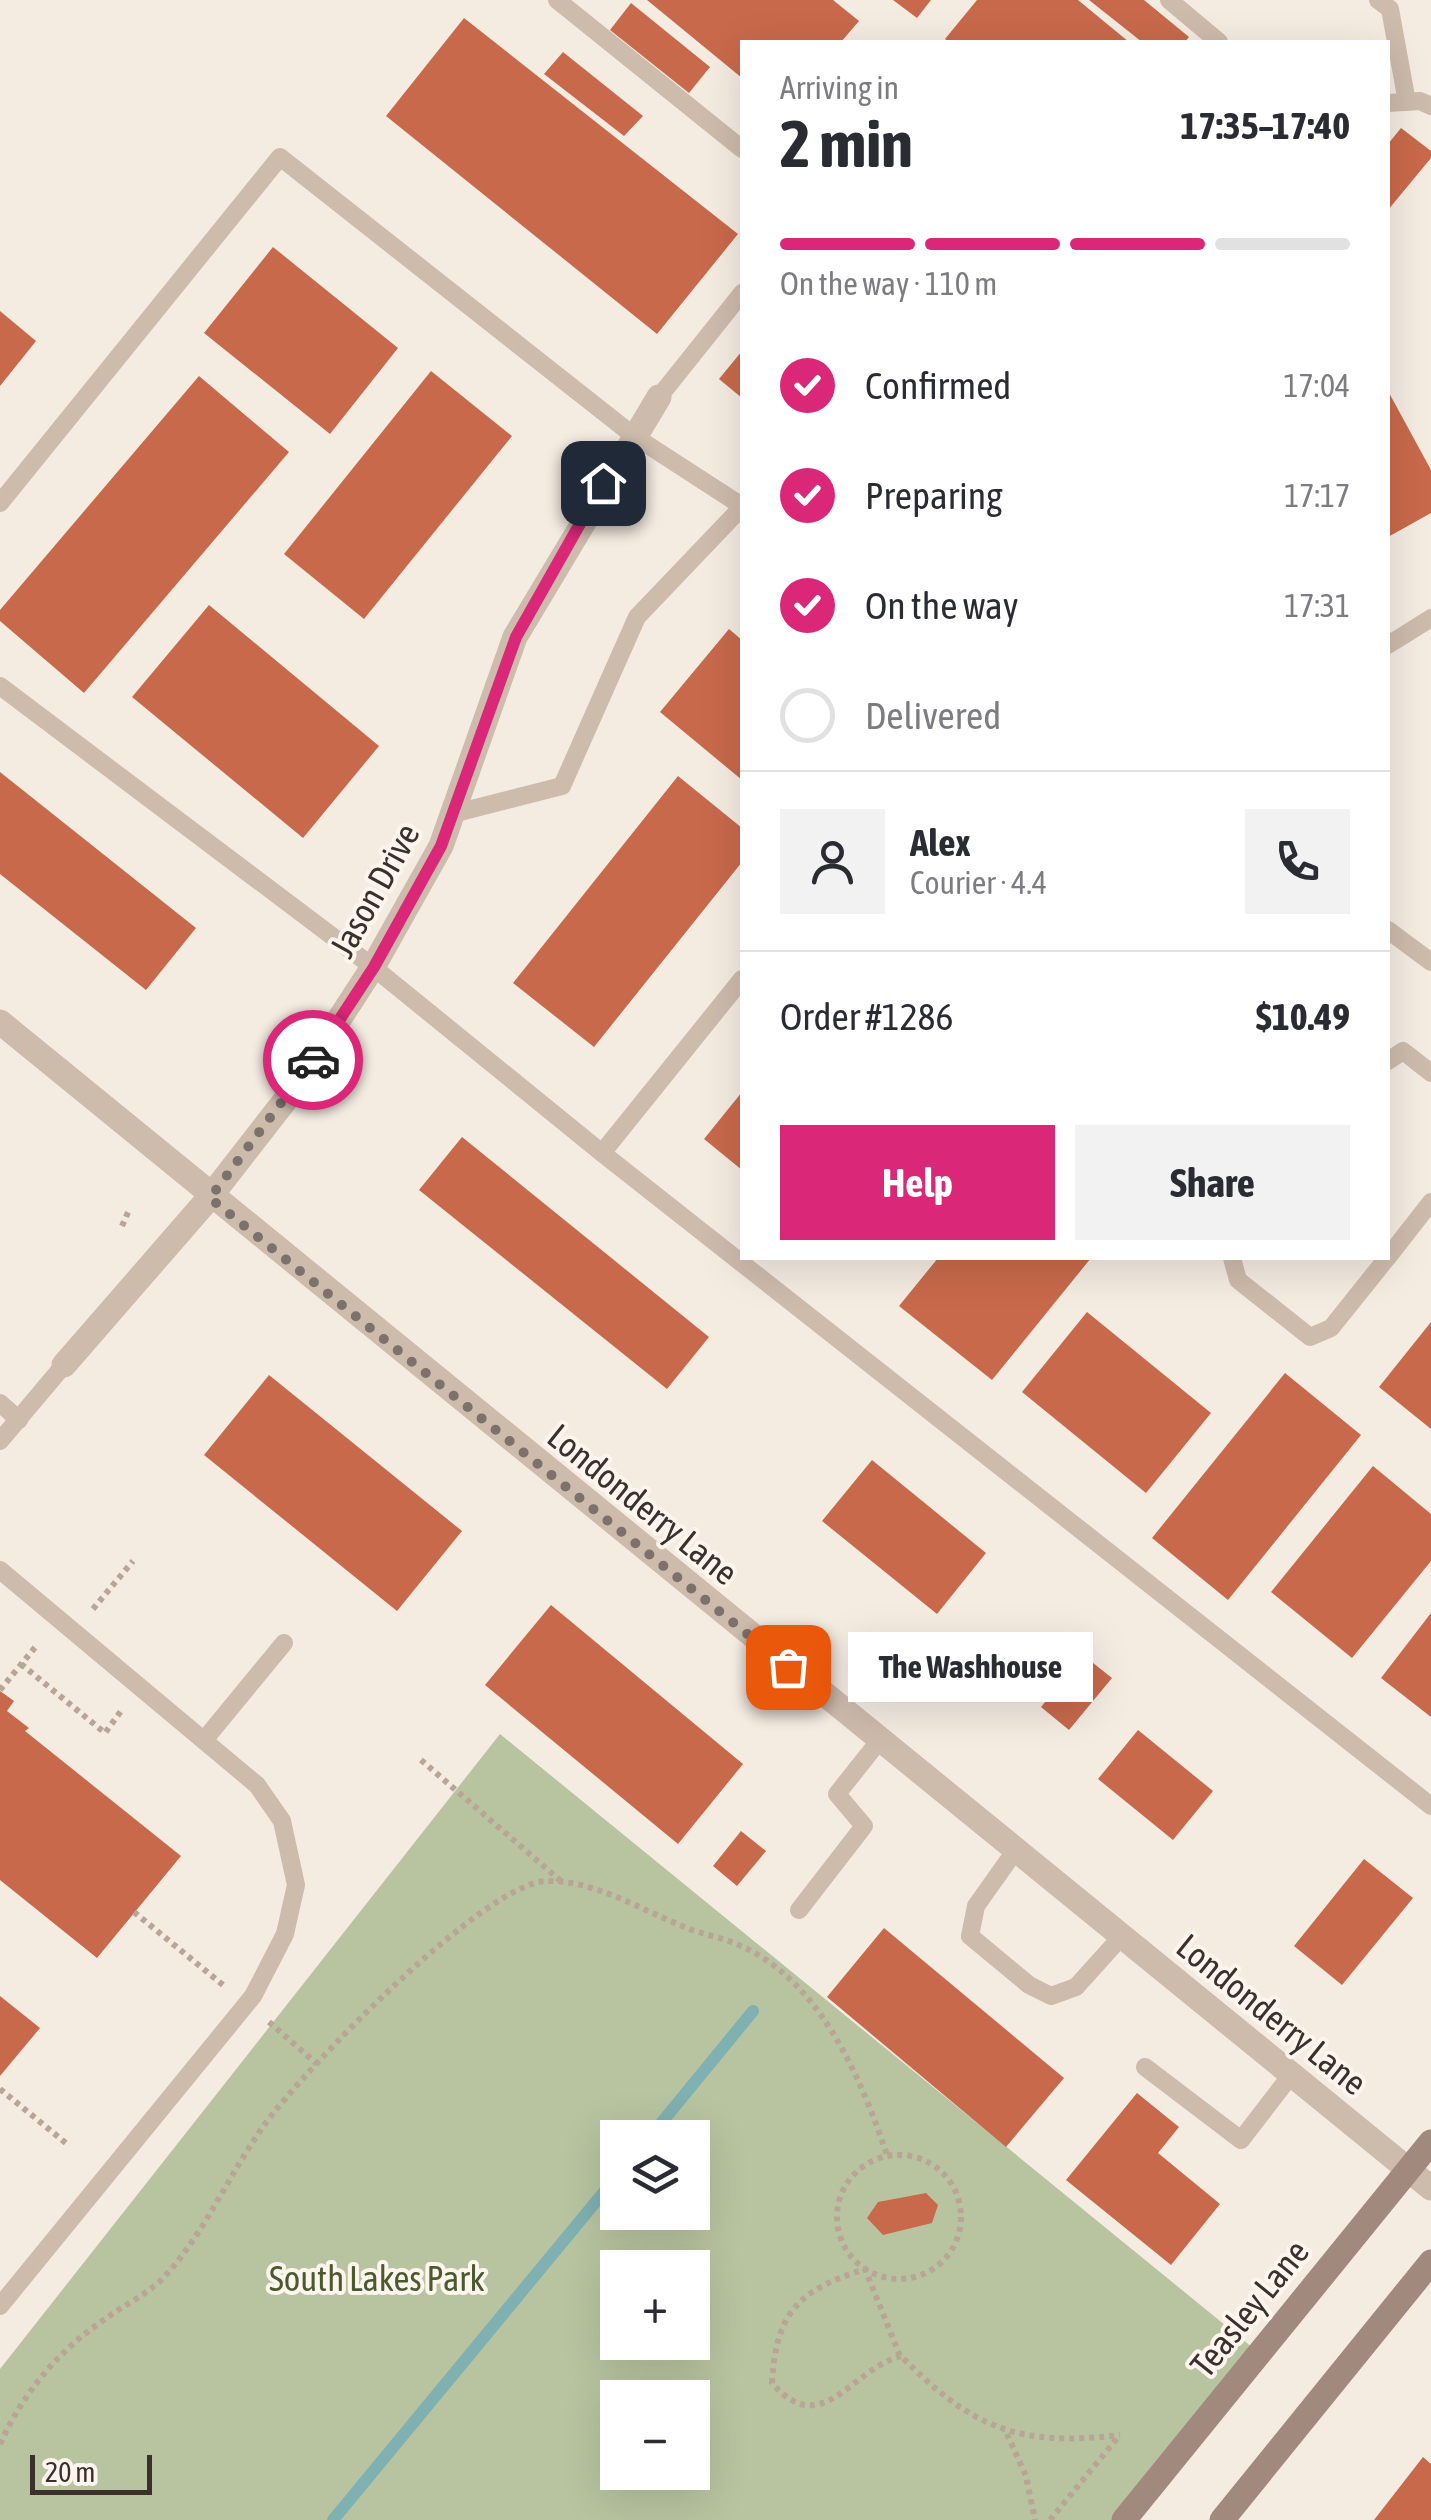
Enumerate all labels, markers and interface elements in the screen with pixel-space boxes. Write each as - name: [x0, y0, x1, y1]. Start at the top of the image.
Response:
- text: Arriving in: [780, 69, 899, 106]
- text: 17:35–17:40: [1180, 104, 1350, 147]
- text: 2 min: [780, 106, 913, 181]
- text: On the way · 110 m: [780, 265, 997, 302]
- icon: check: [780, 358, 835, 413]
- text: Confirmed: [865, 364, 1011, 407]
- text: 17:04: [1284, 367, 1350, 404]
- pin: [561, 441, 646, 526]
- icon: home: [576, 456, 631, 511]
- icon: check: [780, 468, 835, 523]
- text: Preparing: [865, 474, 1003, 517]
- text: 17:17: [1284, 477, 1350, 514]
- icon: check: [780, 578, 835, 633]
- text: On the way: [865, 584, 1018, 627]
- text: 17:31: [1284, 587, 1350, 624]
- text: Delivered: [865, 694, 1001, 737]
- button: person: [780, 809, 885, 914]
- button: phone: [1245, 809, 1350, 914]
- street label: Jason Drive: [321, 816, 427, 964]
- text: Alex: [910, 821, 971, 864]
- text: Courier · 4.4: [910, 864, 1047, 901]
- text: Order #1286: [780, 995, 953, 1038]
- text: $10.49: [1256, 995, 1350, 1038]
- courier: [263, 1010, 363, 1110]
- icon: car: [286, 1033, 341, 1088]
- button: Help: [780, 1125, 1055, 1240]
- button: Share: [1075, 1125, 1350, 1240]
- street label: Londonderry Lane: [540, 1415, 746, 1593]
- pin: [746, 1625, 831, 1710]
- callout: The Washhouse: [848, 1632, 1093, 1702]
- icon: bag: [761, 1640, 816, 1695]
- text: The Washhouse: [879, 1648, 1062, 1685]
- street label: Londonderry Lane: [1169, 1925, 1375, 2103]
- map controls: [600, 2120, 710, 2490]
- button: layers: [600, 2120, 710, 2230]
- street label: Teasley Lane: [1182, 2232, 1316, 2384]
- button: +: [600, 2250, 710, 2360]
- park label: South Lakes Park: [269, 2258, 485, 2298]
- button: −: [600, 2380, 710, 2490]
- scale bar: [30, 2450, 152, 2494]
- text: 20 m: [45, 2456, 95, 2488]

